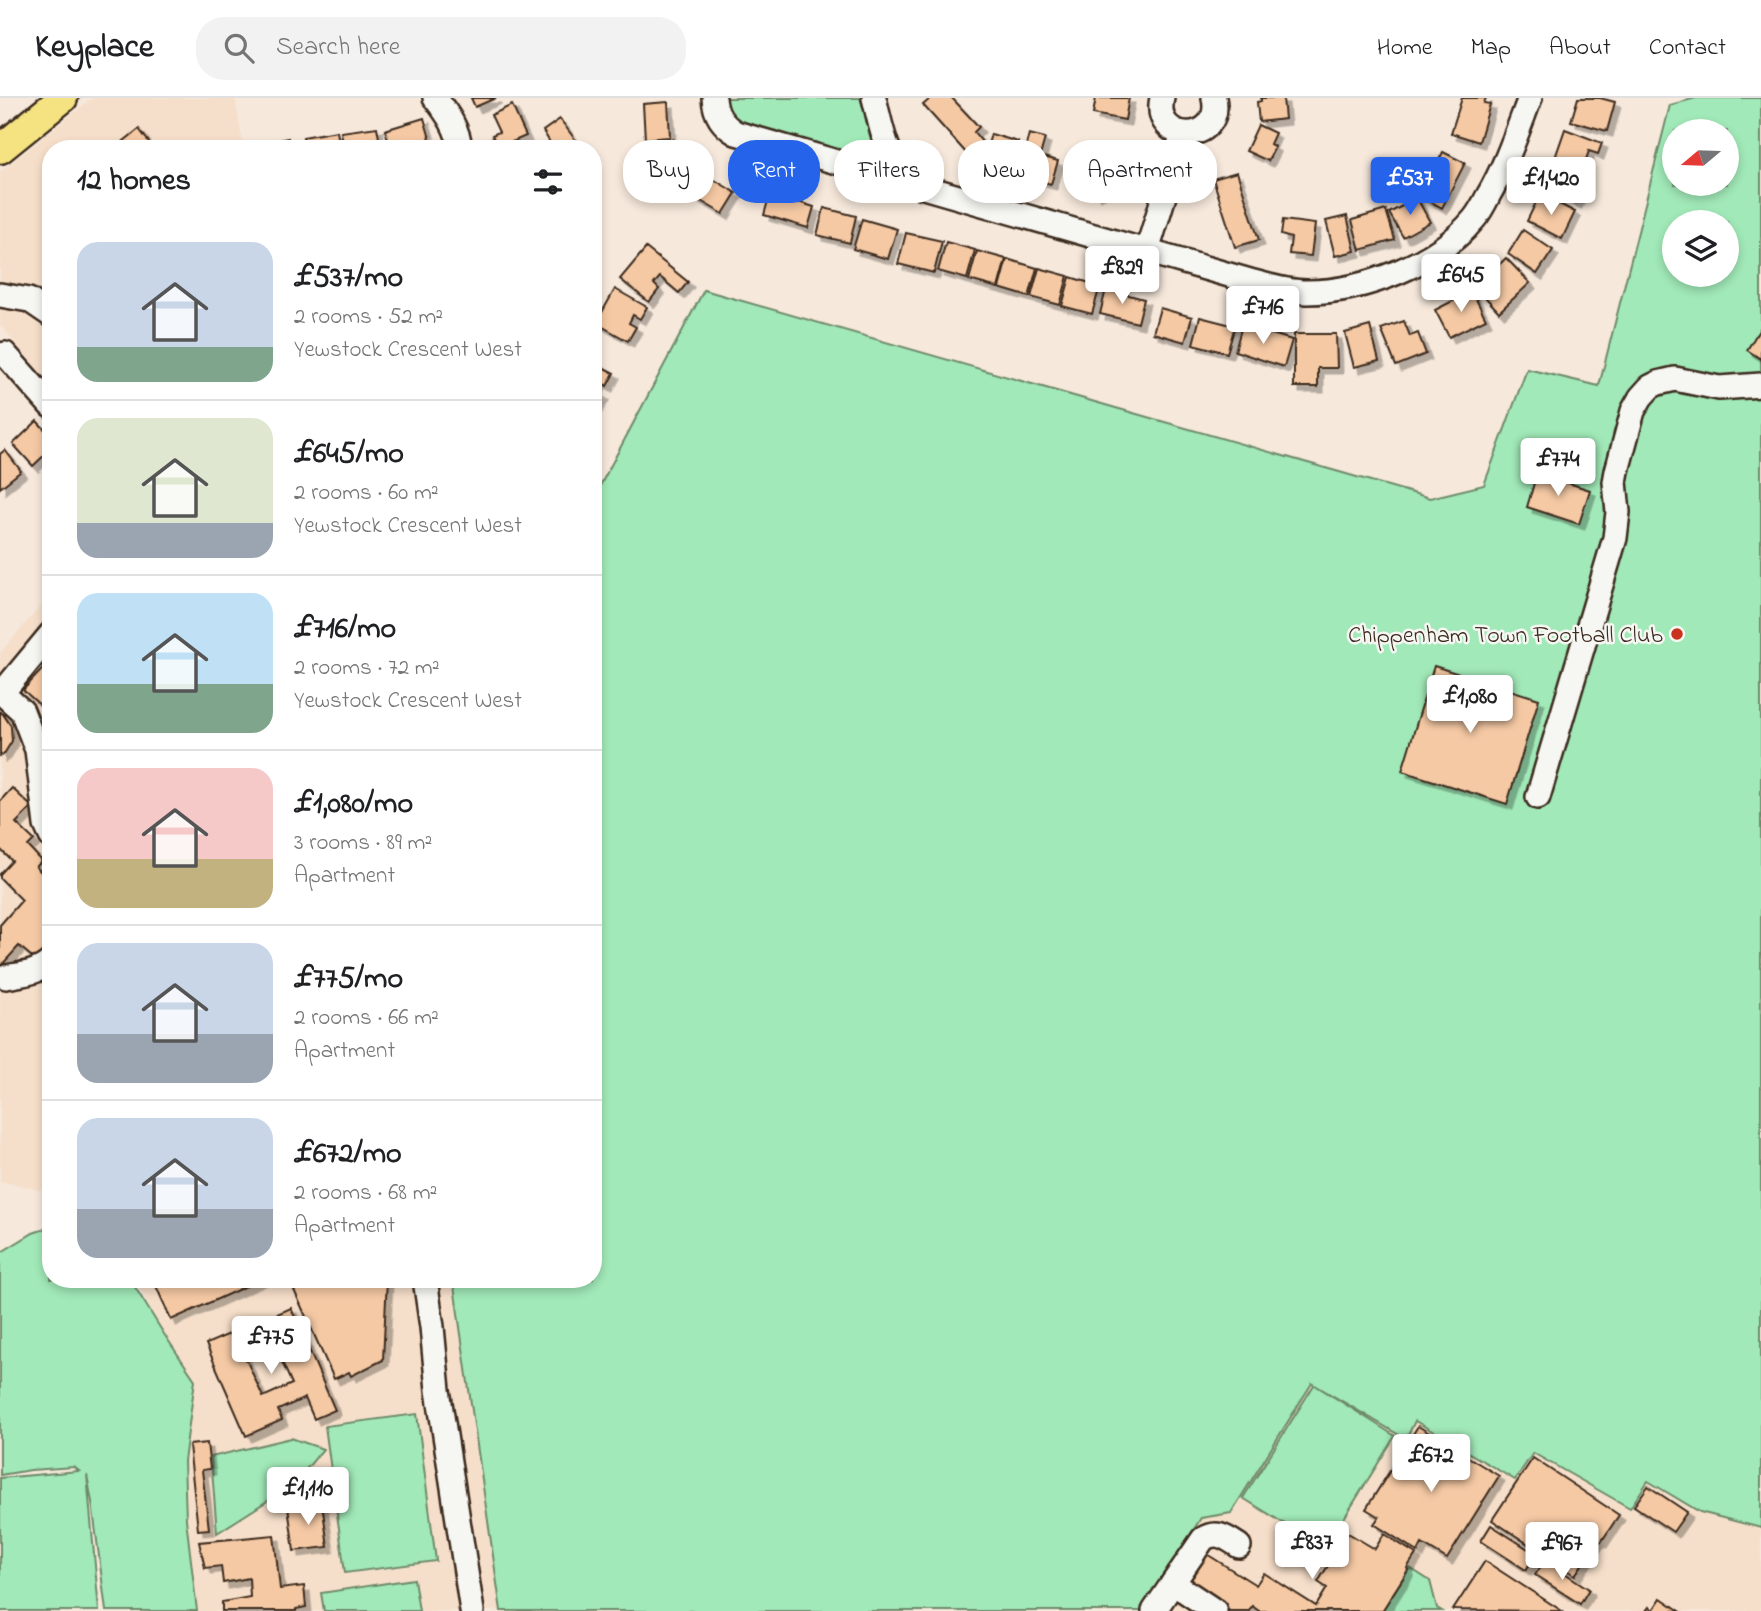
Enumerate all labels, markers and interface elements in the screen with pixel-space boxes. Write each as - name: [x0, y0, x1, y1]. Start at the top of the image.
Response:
- search box: [196, 17, 686, 80]
- text: Keyplace: [35, 24, 154, 72]
- icon: search: [220, 29, 258, 67]
- text: Search here: [276, 29, 400, 67]
- text: Home: [1377, 31, 1433, 66]
- text: Map: [1471, 31, 1511, 66]
- text: About: [1549, 31, 1611, 66]
- text: Contact: [1649, 31, 1726, 66]
- north arrow: [1662, 119, 1740, 196]
- map controls: [1662, 119, 1739, 287]
- chip: Buy: [623, 140, 714, 203]
- chip: Rent: [728, 140, 820, 203]
- chip: Filters: [834, 140, 944, 203]
- chip: New: [958, 140, 1049, 203]
- chip: Apartment: [1063, 140, 1217, 203]
- pin: £537: [1369, 158, 1451, 217]
- pin: £1,420: [1494, 158, 1608, 217]
- text: 12 homes: [77, 160, 191, 204]
- icon: filters: [529, 163, 567, 201]
- text: £537: [1387, 163, 1433, 196]
- text: £1,420: [1523, 163, 1579, 196]
- button: layers: [1662, 210, 1739, 287]
- pin: £829: [1081, 246, 1163, 306]
- text: £829: [1101, 252, 1143, 285]
- pin: £645: [1420, 254, 1502, 314]
- text: £537/mo: [294, 257, 403, 301]
- text: £645: [1437, 260, 1485, 293]
- icon: home: [133, 270, 217, 354]
- pin: £716: [1222, 286, 1304, 346]
- text: £716: [1242, 292, 1284, 325]
- text: 2 rooms · 52 m²: [294, 301, 443, 334]
- text: Yewstock Crescent West: [294, 334, 522, 367]
- text: £645/mo: [294, 433, 404, 477]
- pin: £774: [1517, 438, 1599, 498]
- text: £774: [1537, 444, 1579, 477]
- icon: home: [133, 446, 217, 530]
- text: 2 rooms · 60 m²: [294, 477, 439, 510]
- text: Yewstock Crescent West: [294, 510, 522, 543]
- text: £716/mo: [294, 608, 396, 652]
- place label: Chippenham Town Football Club: [1348, 619, 1663, 654]
- icon: home: [133, 621, 217, 705]
- marker: Chippenham Town Football Club: [1669, 626, 1685, 642]
- text: 2 rooms · 72 m²: [294, 652, 440, 685]
- pin: £1,080: [1413, 676, 1527, 735]
- text: £1,080: [1443, 681, 1497, 714]
- text: Yewstock Crescent West: [294, 685, 522, 718]
- text: £1,080/mo: [294, 783, 413, 827]
- icon: home: [133, 796, 217, 880]
- text: 3 rooms · 89 m²: [294, 827, 432, 860]
- text: Apartment: [294, 860, 395, 893]
- text: £775/mo: [294, 958, 403, 1002]
- icon: home: [133, 971, 217, 1055]
- text: 2 rooms · 66 m²: [294, 1002, 439, 1035]
- text: Apartment: [294, 1035, 395, 1068]
- text: £672/mo: [294, 1133, 402, 1177]
- icon: home: [133, 1146, 217, 1230]
- text: 2 rooms · 68 m²: [294, 1177, 437, 1210]
- text: Apartment: [294, 1210, 395, 1243]
- pin: £775: [230, 1316, 312, 1376]
- text: £775: [248, 1322, 294, 1355]
- pin: £672: [1390, 1434, 1472, 1494]
- text: £672: [1408, 1440, 1454, 1473]
- pin: £1,110: [251, 1468, 365, 1527]
- text: £1,110: [283, 1473, 333, 1506]
- pin: £837: [1271, 1522, 1353, 1581]
- pin: £967: [1521, 1522, 1603, 1582]
- text: £837: [1291, 1527, 1333, 1560]
- text: £967: [1541, 1528, 1583, 1561]

